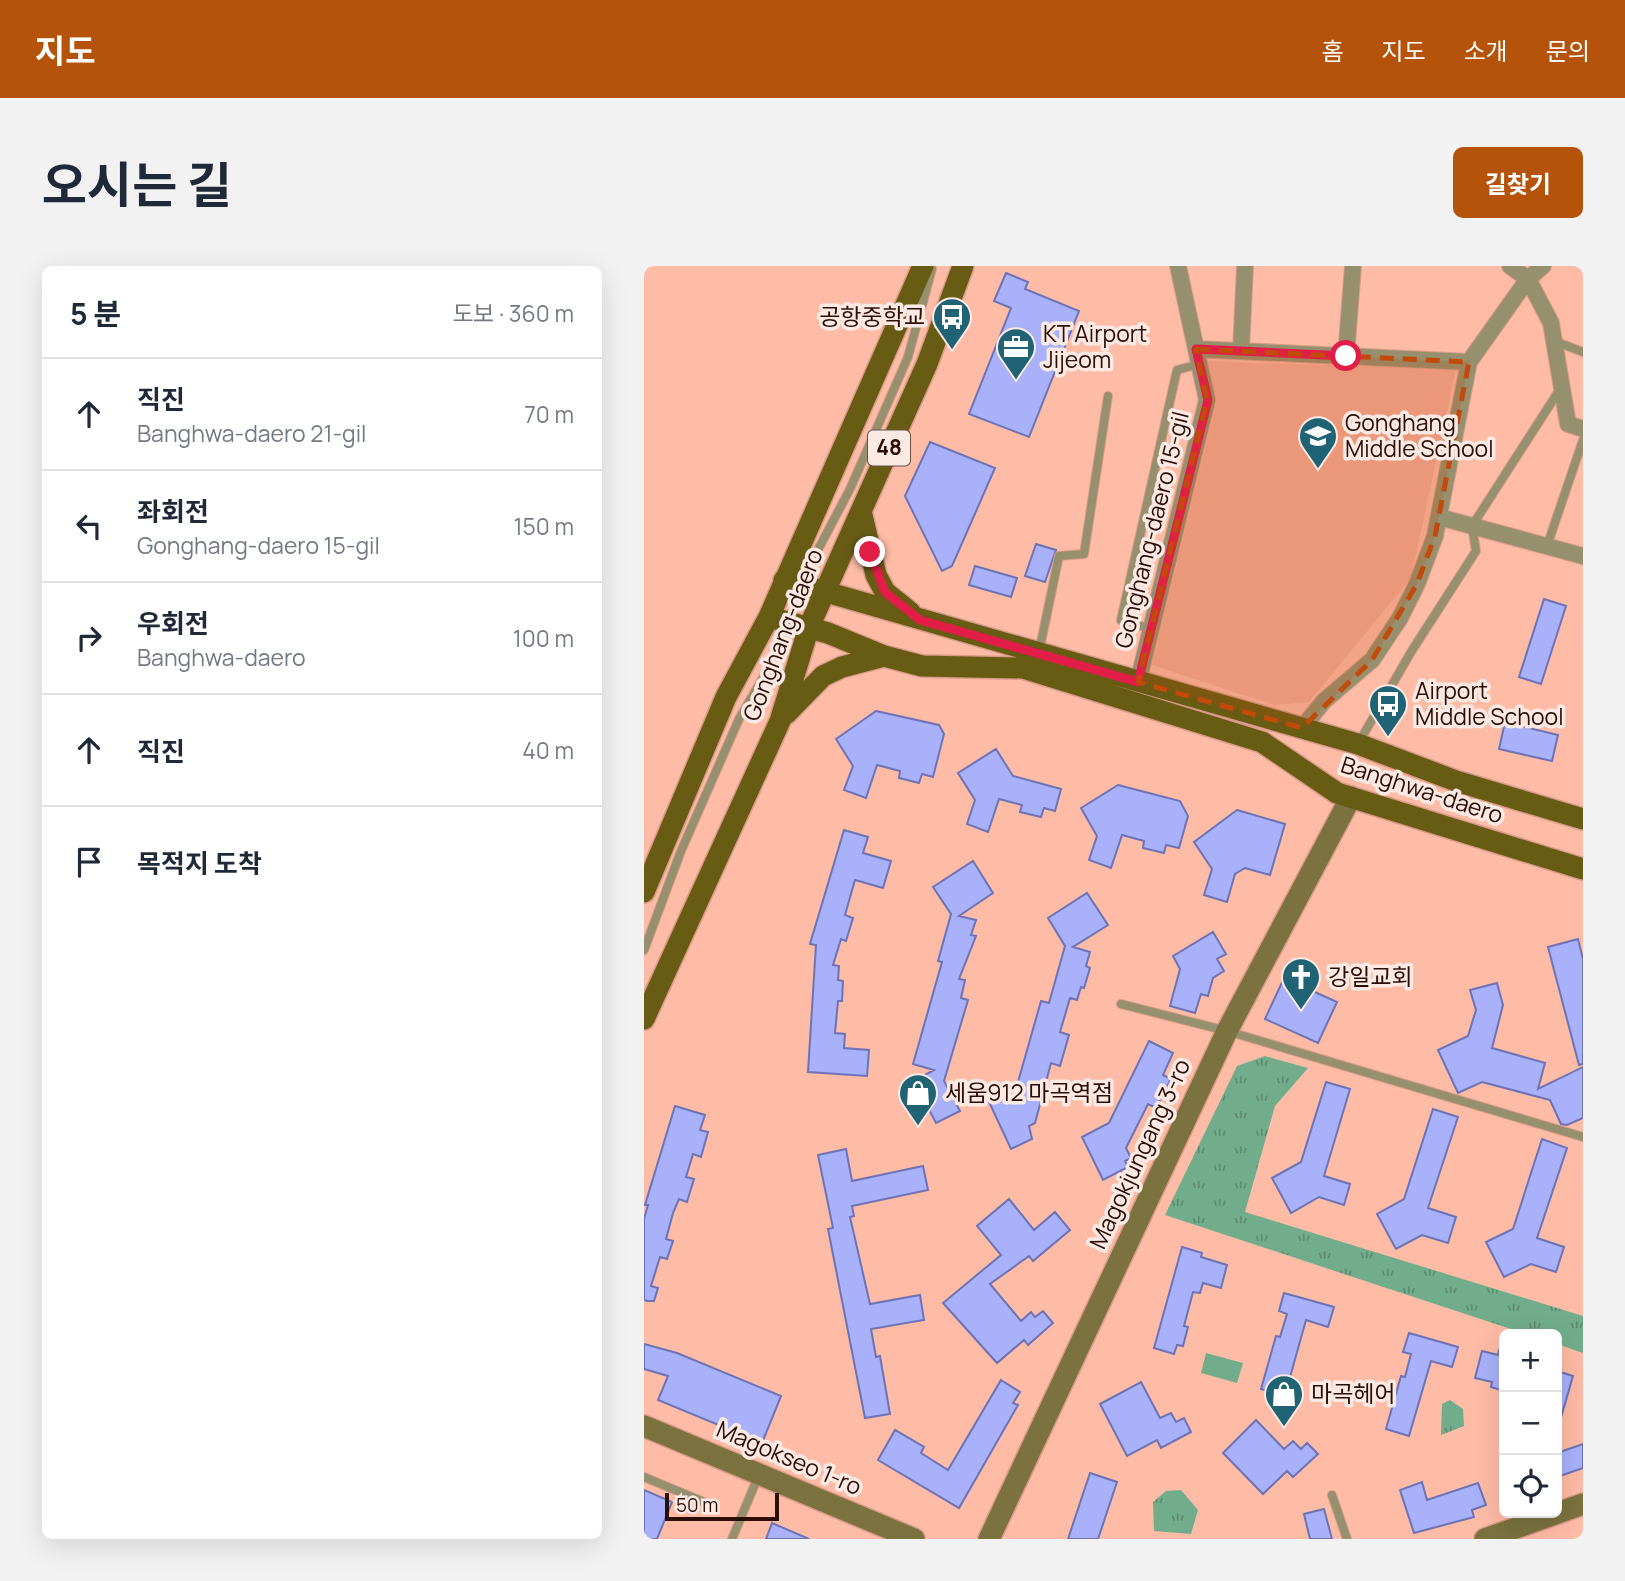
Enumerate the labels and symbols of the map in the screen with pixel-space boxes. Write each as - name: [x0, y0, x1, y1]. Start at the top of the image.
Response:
- bus stop icon: 공항중학교: [931, 296, 973, 351]
- place label: 공항중학교: [819, 300, 925, 332]
- place label: KT Airport Jijeom: [1043, 317, 1147, 375]
- office icon: KT Airport Jijeom: [995, 326, 1037, 381]
- route start: [1330, 340, 1361, 371]
- place label: Gonghang Middle School: [1345, 406, 1494, 464]
- street label: Gonghang-daero 15-gil: [1106, 408, 1196, 651]
- school or university icon: Gonghang Middle School: [1297, 415, 1339, 470]
- road number: 48: [868, 430, 910, 466]
- route end: [854, 536, 885, 567]
- street label: Gonghang-daero: [735, 544, 830, 725]
- place label: Airport Middle School: [1415, 674, 1564, 732]
- bus stop icon: Airport Middle School: [1367, 683, 1409, 738]
- street label: Banghwa-daero: [1337, 748, 1507, 830]
- church icon: 강일교회: [1280, 956, 1322, 1011]
- place label: 강일교회: [1328, 960, 1413, 992]
- street label: Magokjungang 3-ro: [1081, 1053, 1197, 1254]
- shop icon: 세움912 마곡역점: [897, 1072, 939, 1127]
- place label: 세움912 마곡역점: [945, 1076, 1113, 1108]
- shop icon: 마곡헤어: [1263, 1373, 1305, 1428]
- place label: 마곡헤어: [1311, 1377, 1396, 1409]
- street label: Magokseo 1-ro: [712, 1412, 867, 1502]
- scale bar: [665, 1490, 779, 1522]

